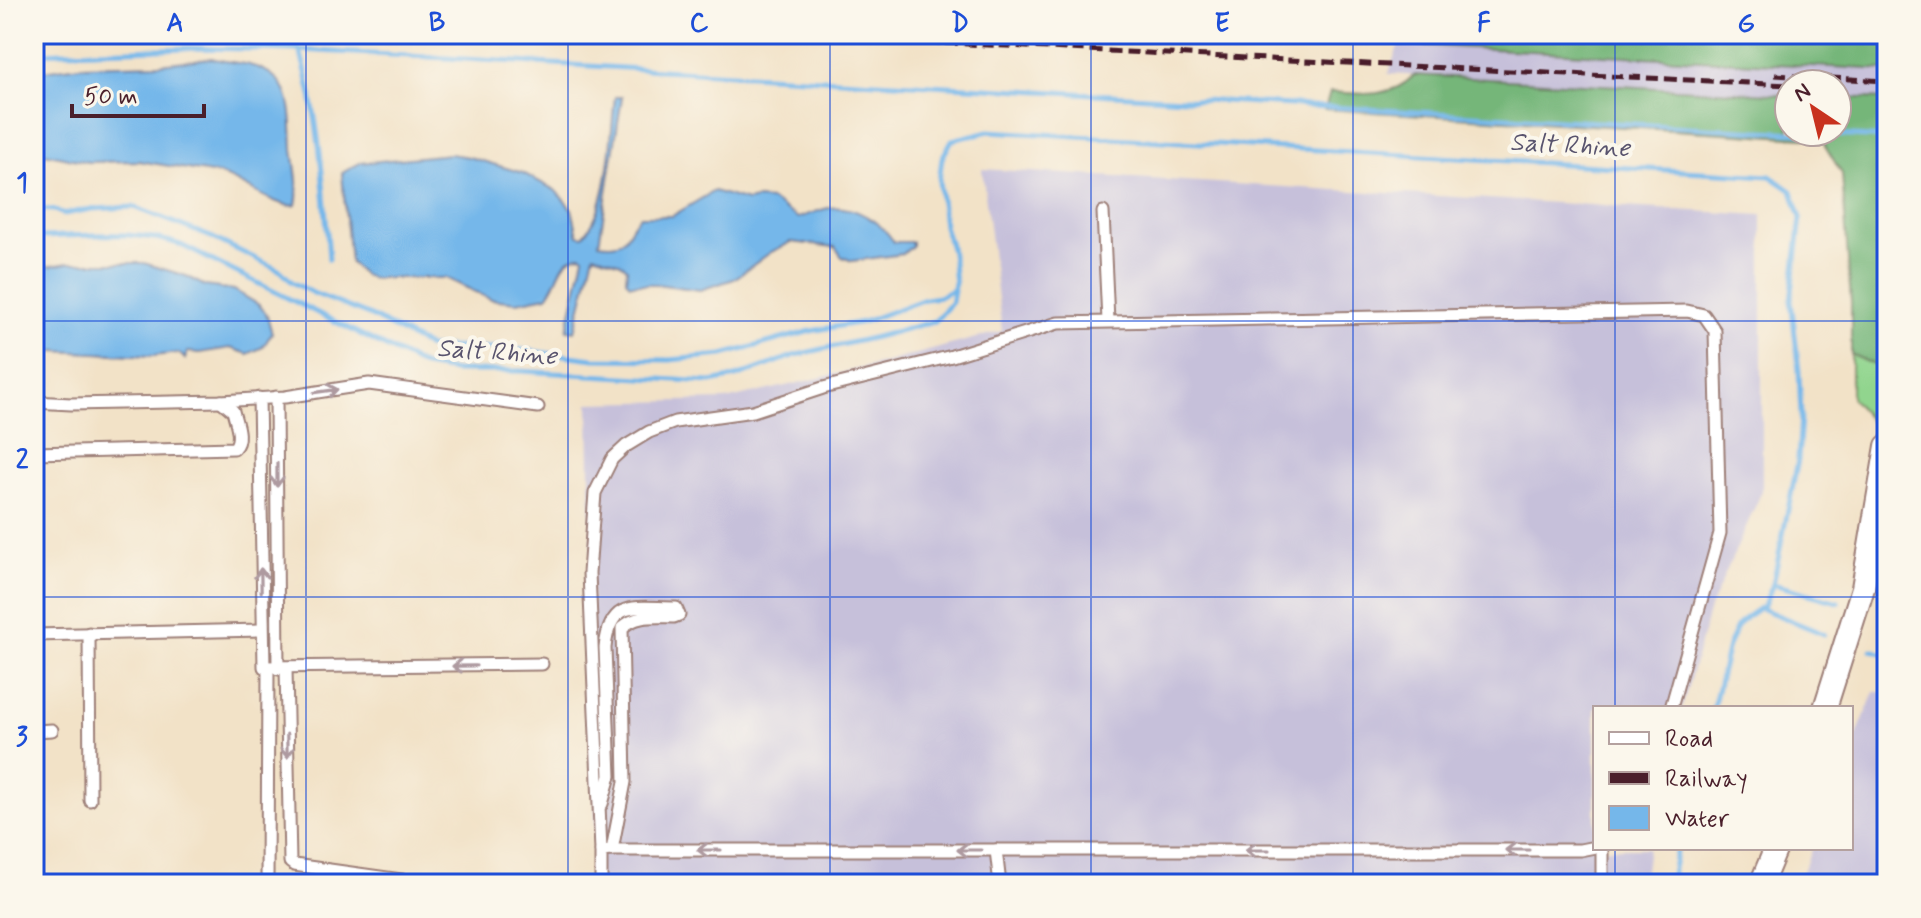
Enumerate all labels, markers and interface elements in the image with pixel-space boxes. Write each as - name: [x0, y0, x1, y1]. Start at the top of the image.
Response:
- text: A: [166, 7, 184, 41]
- text: B: [429, 7, 445, 41]
- text: C: [690, 7, 709, 41]
- text: D: [951, 7, 969, 41]
- text: E: [1214, 7, 1230, 41]
- text: F: [1477, 7, 1491, 41]
- text: G: [1737, 7, 1755, 41]
- scale bar: [72, 68, 204, 118]
- north arrow: [1773, 68, 1853, 148]
- text: N: [1789, 78, 1817, 109]
- text: 50 m: [84, 82, 138, 113]
- water label: Salt Rhine: [1509, 126, 1632, 166]
- text: 1: [16, 167, 28, 201]
- water label: Salt Rhine: [436, 332, 559, 374]
- one-way arrow: [313, 383, 338, 398]
- text: 2: [16, 444, 29, 478]
- one-way arrow: [269, 461, 285, 488]
- one-way arrow: [253, 567, 269, 594]
- one-way arrow: [451, 658, 478, 673]
- legend: [1593, 706, 1853, 850]
- text: 3: [16, 721, 28, 755]
- text: Road: [1665, 724, 1713, 755]
- one-way arrow: [279, 732, 295, 759]
- text: Railway: [1665, 764, 1748, 795]
- text: Water: [1665, 804, 1730, 835]
- one-way arrow: [696, 842, 723, 858]
- one-way arrow: [956, 842, 983, 858]
- one-way arrow: [1244, 842, 1271, 858]
- one-way arrow: [1504, 842, 1531, 858]

